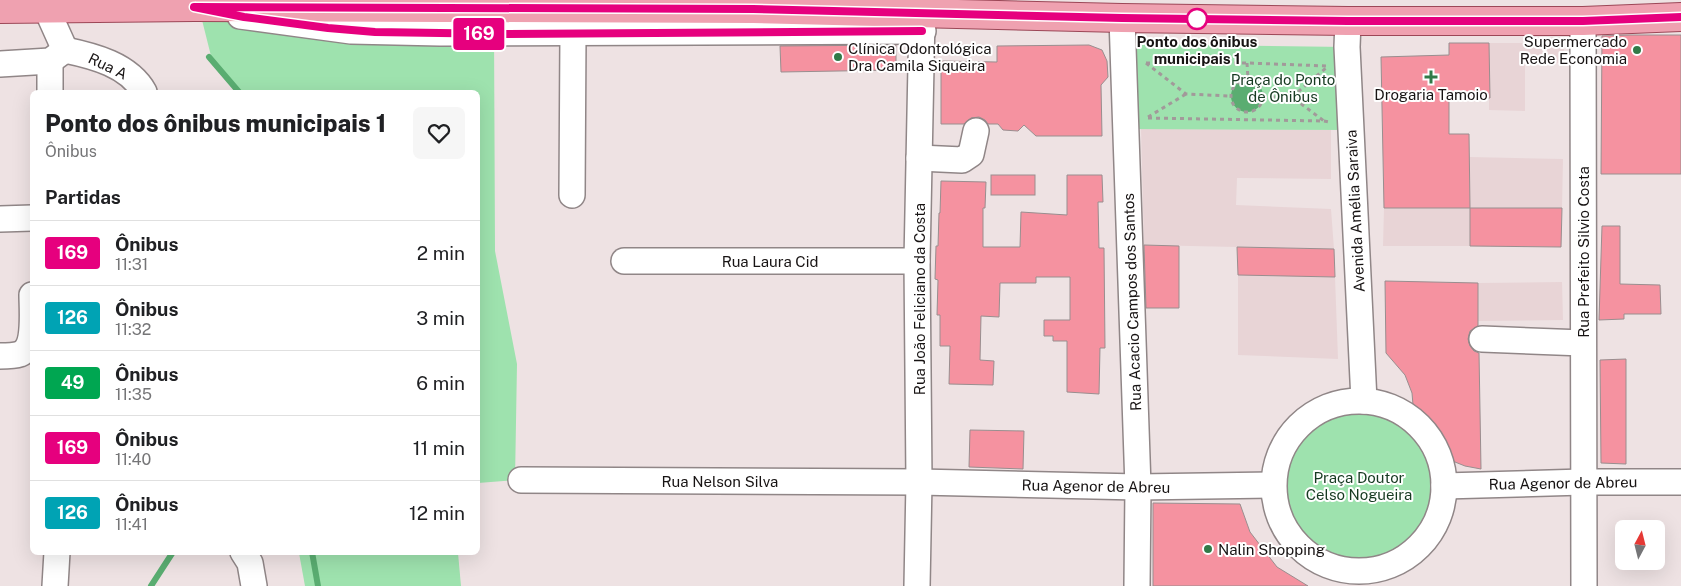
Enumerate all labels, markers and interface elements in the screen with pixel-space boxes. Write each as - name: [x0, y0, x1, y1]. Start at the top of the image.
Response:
- marker: Ponto dos ônibus municipais 1: [1186, 8, 1208, 30]
- line badge: 169: [450, 18, 508, 50]
- text: 169: [463, 23, 495, 44]
- place label: Ponto dos ônibus municipais 1: [1137, 33, 1258, 67]
- place label: Supermercado Rede Economia: [1520, 33, 1627, 67]
- place label: Clínica Odontológica Dra Camila Siqueira: [848, 40, 992, 74]
- marker: Supermercado Rede Economia: [1631, 44, 1643, 56]
- street label: Rua A: [86, 49, 131, 83]
- marker: Clínica Odontológica Dra Camila Siqueira: [832, 51, 844, 63]
- park label: Praça do Ponto de Ônibus: [1231, 71, 1335, 105]
- marker: Drogaria Tamoio: [1425, 71, 1437, 83]
- place label: Drogaria Tamoio: [1374, 86, 1488, 103]
- button: heart: [413, 107, 465, 159]
- text: Ponto dos ônibus municipais 1: [45, 109, 386, 137]
- street label: Avenida Amélia Saraiva: [1342, 129, 1368, 293]
- text: Ônibus: [45, 142, 97, 161]
- street label: Rua Prefeito Silvio Costa: [1575, 166, 1592, 338]
- text: Partidas: [45, 186, 121, 208]
- street label: Rua Acacio Campos dos Santos: [1120, 193, 1144, 411]
- street label: Rua João Feliciano da Costa: [911, 203, 928, 395]
- text: Ônibus: [115, 233, 178, 255]
- text: 169: [57, 242, 88, 263]
- text: 2 min: [417, 242, 465, 264]
- street label: Rua Laura Cid: [722, 253, 818, 270]
- text: 11:31: [115, 255, 148, 274]
- text: Ônibus: [115, 298, 178, 320]
- text: 126: [57, 307, 88, 328]
- text: 3 min: [416, 307, 465, 329]
- text: 11:32: [115, 320, 151, 339]
- text: Ônibus: [115, 363, 178, 385]
- text: 49: [61, 372, 84, 393]
- text: 6 min: [416, 372, 465, 394]
- text: 11:35: [115, 385, 152, 404]
- text: Ônibus: [115, 428, 178, 450]
- text: 169: [57, 437, 88, 458]
- text: 11 min: [413, 437, 465, 459]
- text: 11:40: [115, 450, 151, 469]
- park label: Praça Doutor Celso Nogueira: [1306, 469, 1412, 503]
- street label: Rua Nelson Silva: [662, 473, 778, 490]
- street label: Rua Agenor de Abreu: [1489, 473, 1637, 493]
- street label: Rua Agenor de Abreu: [1022, 476, 1170, 496]
- text: Ônibus: [115, 493, 178, 515]
- text: 126: [57, 502, 88, 523]
- text: 12 min: [409, 502, 465, 524]
- text: 11:41: [115, 515, 148, 534]
- north arrow: [1615, 520, 1665, 570]
- map controls: [1615, 520, 1665, 570]
- place label: Nalin Shopping: [1218, 541, 1325, 558]
- marker: Nalin Shopping: [1202, 543, 1214, 555]

